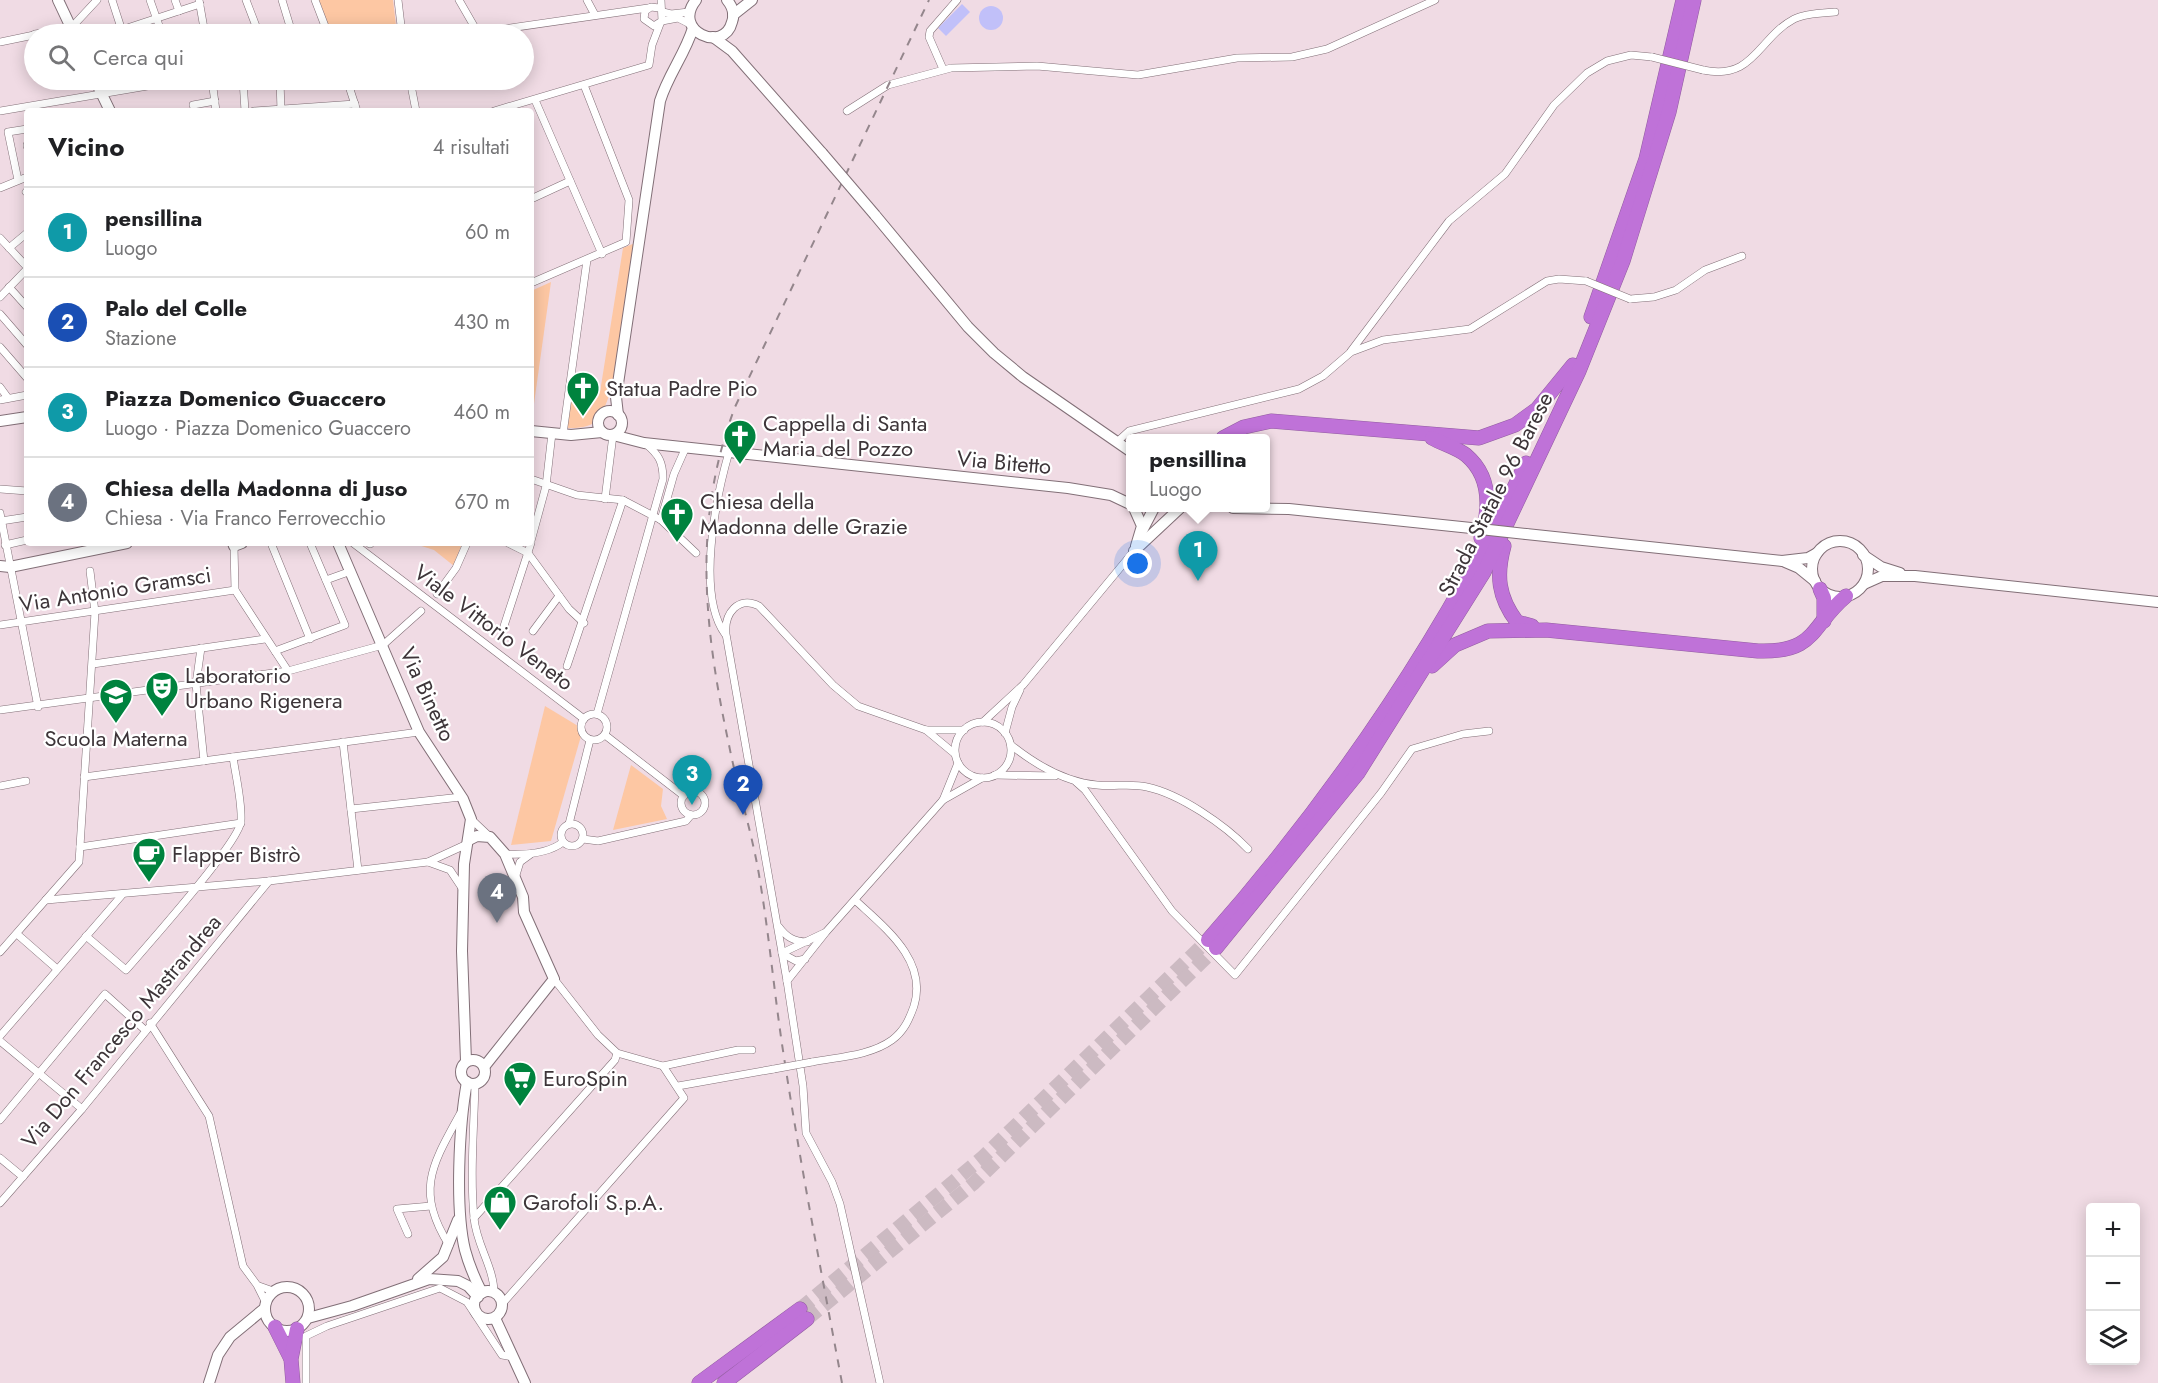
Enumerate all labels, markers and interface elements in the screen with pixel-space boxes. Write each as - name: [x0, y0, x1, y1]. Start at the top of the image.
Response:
- search box: [24, 24, 534, 90]
- icon: search: [45, 41, 78, 74]
- text: Cerca qui: [93, 41, 184, 73]
- text: Vicino: [48, 128, 125, 166]
- text: 4 risultati: [433, 133, 510, 162]
- text: pensillina: [105, 202, 202, 234]
- text: 1: [62, 218, 73, 247]
- text: 60 m: [465, 218, 510, 247]
- text: Luogo: [105, 234, 157, 263]
- text: Palo del Colle: [105, 292, 247, 324]
- text: 2: [61, 308, 74, 337]
- text: 430 m: [454, 308, 510, 337]
- text: Stazione: [105, 324, 177, 353]
- church icon: Statua Padre Pio: [565, 370, 601, 417]
- place label: Statua Padre Pio: [606, 372, 757, 404]
- text: Piazza Domenico Guaccero: [105, 382, 386, 414]
- street label: Strada Statale 96 Barese: [1430, 386, 1560, 602]
- text: 3: [61, 398, 74, 427]
- text: 460 m: [453, 398, 510, 427]
- place label: Cappella di Santa Maria del Pozzo: [763, 407, 927, 464]
- text: Luogo · Piazza Domenico Guaccero: [105, 414, 411, 443]
- church icon: Cappella di Santa Maria del Pozzo: [722, 418, 758, 465]
- popup: [1126, 434, 1270, 512]
- street label: Via Bitetto: [955, 442, 1053, 482]
- text: pensillina: [1149, 443, 1247, 475]
- text: Chiesa della Madonna di Juso: [105, 472, 408, 504]
- text: Luogo: [1149, 475, 1202, 504]
- place label: Chiesa della Madonna delle Grazie: [700, 485, 908, 542]
- text: 4: [61, 488, 74, 517]
- text: 670 m: [454, 488, 510, 517]
- church icon: Chiesa della Madonna delle Grazie: [659, 496, 695, 543]
- text: Chiesa · Via Franco Ferrovecchio: [105, 504, 386, 533]
- pin: 1: [1178, 532, 1218, 581]
- your location: [1123, 549, 1152, 578]
- street label: Viale Vittorio Veneto: [407, 556, 581, 698]
- street label: Via Antonio Gramsci: [17, 558, 213, 620]
- street label: Via Binetto: [392, 642, 464, 746]
- place label: Laboratorio Urbano Rigenera: [185, 659, 343, 716]
- theatre icon: Laboratorio Urbano Rigenera: [144, 670, 180, 717]
- school or university icon: Scuola Materna: [98, 677, 134, 724]
- place label: Scuola Materna: [44, 722, 188, 754]
- pin: 3: [672, 756, 712, 805]
- pin: 2: [724, 766, 762, 815]
- cafe icon: Flapper Bistrò: [131, 836, 167, 883]
- place label: Flapper Bistrò: [172, 838, 301, 870]
- pin: 4: [478, 874, 516, 923]
- street label: Via Don Francesco Mastrandrea: [13, 907, 229, 1155]
- supermarket icon: EuroSpin: [502, 1060, 538, 1107]
- place label: EuroSpin: [543, 1062, 628, 1094]
- shop icon: Garofoli S.p.A.: [482, 1184, 518, 1231]
- place label: Garofoli S.p.A.: [523, 1186, 664, 1218]
- map controls: [2086, 1203, 2140, 1365]
- button: +: [2086, 1203, 2140, 1257]
- button: −: [2086, 1257, 2140, 1311]
- button: layers: [2086, 1311, 2140, 1365]

